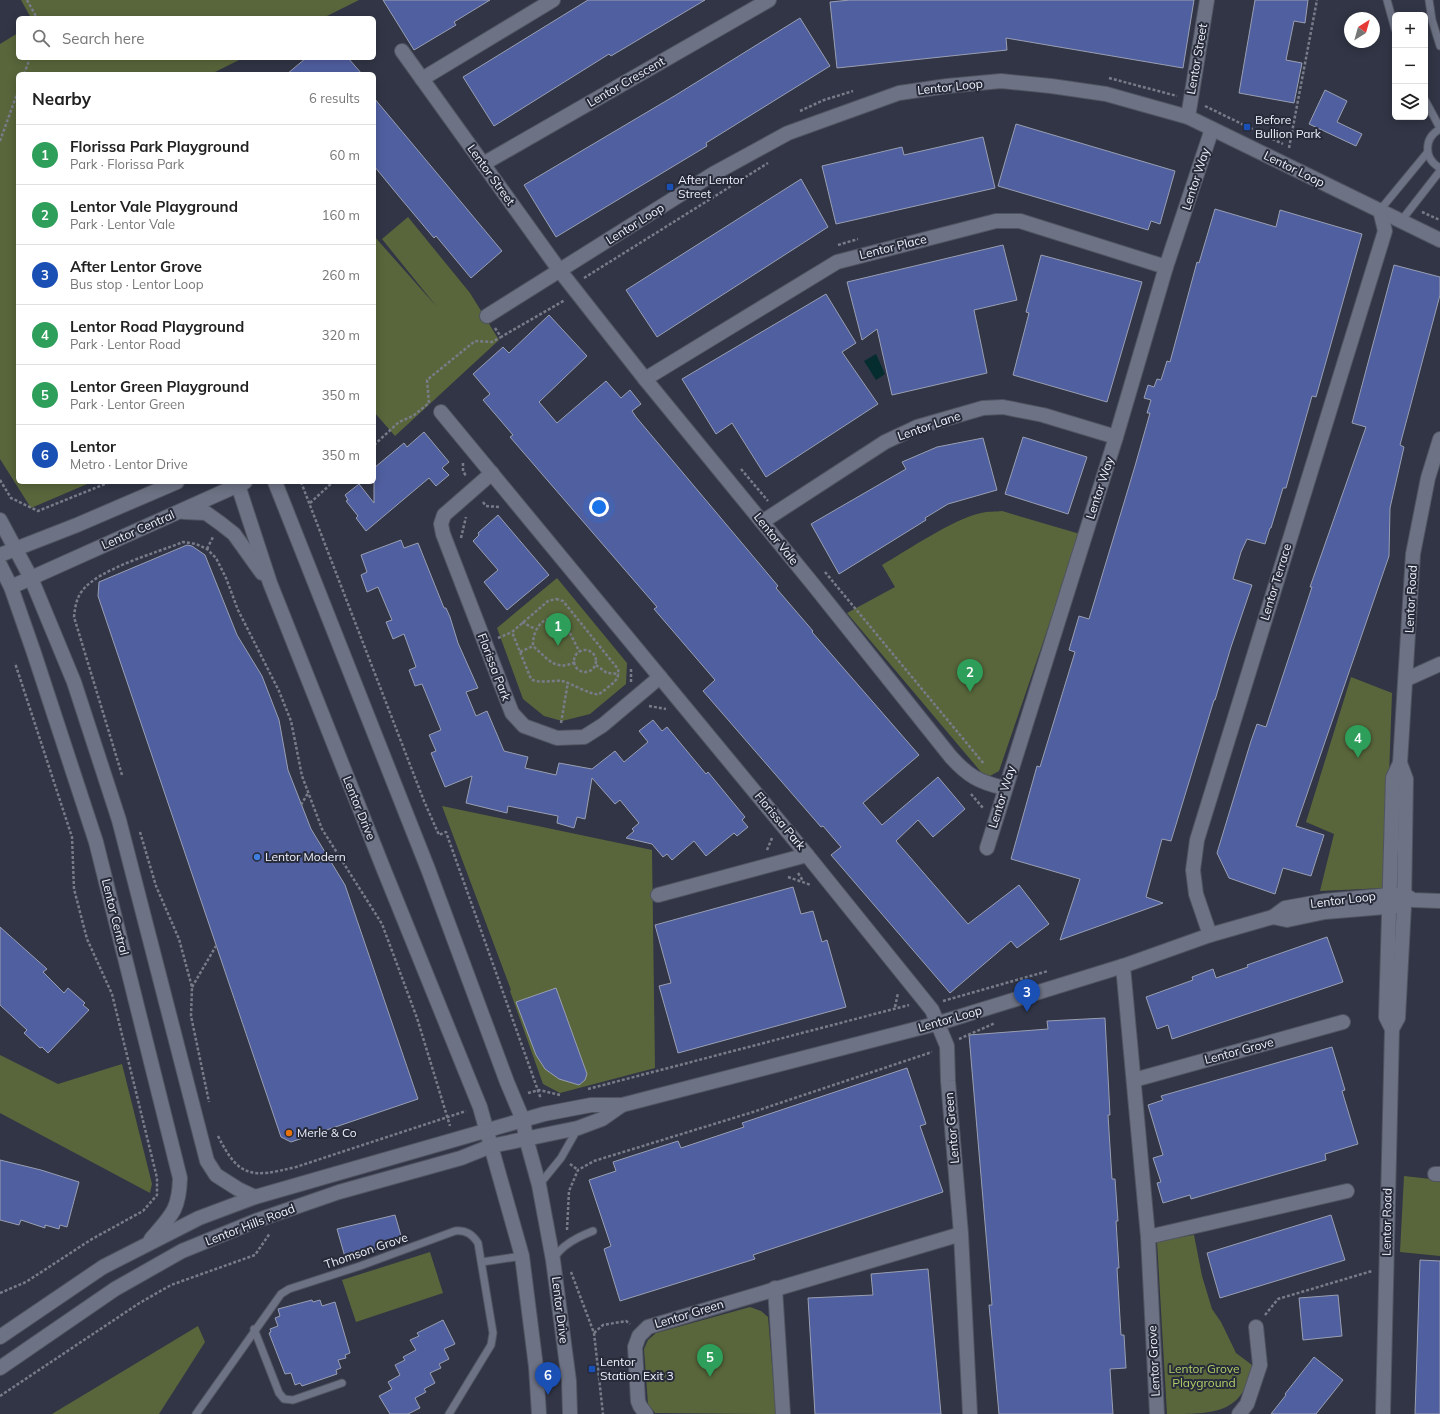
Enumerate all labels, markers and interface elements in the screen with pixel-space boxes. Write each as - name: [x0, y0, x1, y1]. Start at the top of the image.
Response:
- north arrow: [1344, 12, 1380, 48]
- map controls: [1392, 12, 1428, 120]
- button: +: [1392, 12, 1428, 48]
- search box: [16, 16, 376, 60]
- street label: Lentor Street: [1183, 22, 1210, 96]
- icon: search: [30, 27, 52, 49]
- text: Search here: [62, 29, 144, 48]
- button: −: [1392, 48, 1428, 84]
- street label: Lentor Crescent: [584, 53, 667, 110]
- street label: Lentor Loop: [916, 76, 984, 97]
- button: layers: [1392, 84, 1428, 120]
- text: Nearby: [32, 88, 91, 109]
- text: 6 results: [309, 90, 360, 106]
- place label: Before Bullion Park: [1255, 112, 1322, 141]
- marker: Before Bullion Park: [1242, 122, 1252, 132]
- text: Florissa Park Playground: [70, 137, 249, 156]
- street label: Lentor Street: [464, 141, 519, 208]
- street label: Lentor Way: [1178, 145, 1213, 212]
- text: 1: [41, 147, 49, 163]
- text: 60 m: [330, 147, 360, 163]
- street label: Lentor Loop: [1261, 147, 1327, 190]
- text: Park · Florissa Park: [70, 156, 184, 172]
- place label: After Lentor Street: [678, 172, 745, 201]
- marker: After Lentor Street: [665, 182, 675, 192]
- text: Lentor Vale Playground: [70, 197, 238, 216]
- street label: Lentor Loop: [603, 200, 667, 247]
- text: 2: [41, 207, 49, 223]
- text: 160 m: [322, 207, 360, 223]
- text: Park · Lentor Vale: [70, 216, 175, 232]
- street label: Lentor Place: [858, 231, 928, 262]
- text: After Lentor Grove: [70, 257, 202, 276]
- text: 3: [41, 267, 49, 283]
- text: 260 m: [322, 267, 360, 283]
- text: Bus stop · Lentor Loop: [70, 276, 203, 292]
- text: Lentor Road Playground: [70, 317, 244, 336]
- text: 4: [41, 327, 49, 343]
- text: 320 m: [322, 327, 360, 343]
- text: Park · Lentor Road: [70, 336, 181, 352]
- text: Lentor Green Playground: [70, 377, 249, 396]
- text: 5: [41, 387, 49, 403]
- text: 350 m: [322, 387, 360, 403]
- text: Park · Lentor Green: [70, 396, 185, 412]
- street label: Lentor Lane: [895, 408, 962, 443]
- text: Lentor: [70, 437, 116, 456]
- text: 6: [41, 447, 49, 463]
- text: 350 m: [322, 447, 360, 463]
- street label: Lentor Way: [1082, 454, 1117, 521]
- text: Metro · Lentor Drive: [70, 456, 188, 472]
- your location: [589, 497, 609, 517]
- street label: Lentor Central: [99, 507, 177, 552]
- street label: Lentor Vale: [751, 510, 802, 568]
- street label: Lentor Terrace: [1257, 542, 1294, 622]
- street label: Lentor Road: [1401, 565, 1420, 633]
- pin: 1: [545, 613, 571, 646]
- street label: Florissa Park: [475, 631, 515, 703]
- pin: 2: [957, 659, 983, 692]
- pin: 4: [1345, 725, 1371, 758]
- street label: Lentor Way: [985, 763, 1018, 830]
- street label: Lentor Drive: [340, 774, 379, 842]
- street label: Florissa Park: [752, 789, 810, 853]
- place label: Lentor Modern: [265, 849, 346, 864]
- marker: Lentor Modern: [252, 852, 262, 862]
- street label: Lentor Central: [99, 877, 132, 957]
- street label: Lentor Loop: [1309, 888, 1377, 911]
- pin: 3: [1014, 979, 1040, 1012]
- street label: Lentor Loop: [916, 1002, 984, 1035]
- street label: Lentor Grove: [1203, 1034, 1275, 1067]
- street label: Lentor Green: [941, 1092, 962, 1164]
- place label: Merle & Co: [297, 1125, 357, 1140]
- marker: Merle & Co: [284, 1128, 294, 1138]
- street label: Lentor Road: [1378, 1188, 1395, 1256]
- street label: Lentor Hills Road: [203, 1201, 297, 1249]
- street label: Thomson Grove: [322, 1229, 410, 1272]
- street label: Lentor Drive: [549, 1276, 572, 1344]
- street label: Lentor Green: [652, 1296, 725, 1331]
- street label: Lentor Grove: [1144, 1325, 1163, 1397]
- pin: 5: [697, 1344, 723, 1377]
- place label: Lentor Station Exit 3: [600, 1354, 674, 1383]
- park label: Lentor Grove Playground: [1168, 1361, 1240, 1390]
- pin: 6: [535, 1362, 561, 1395]
- marker: Lentor Station Exit 3: [587, 1364, 597, 1374]

